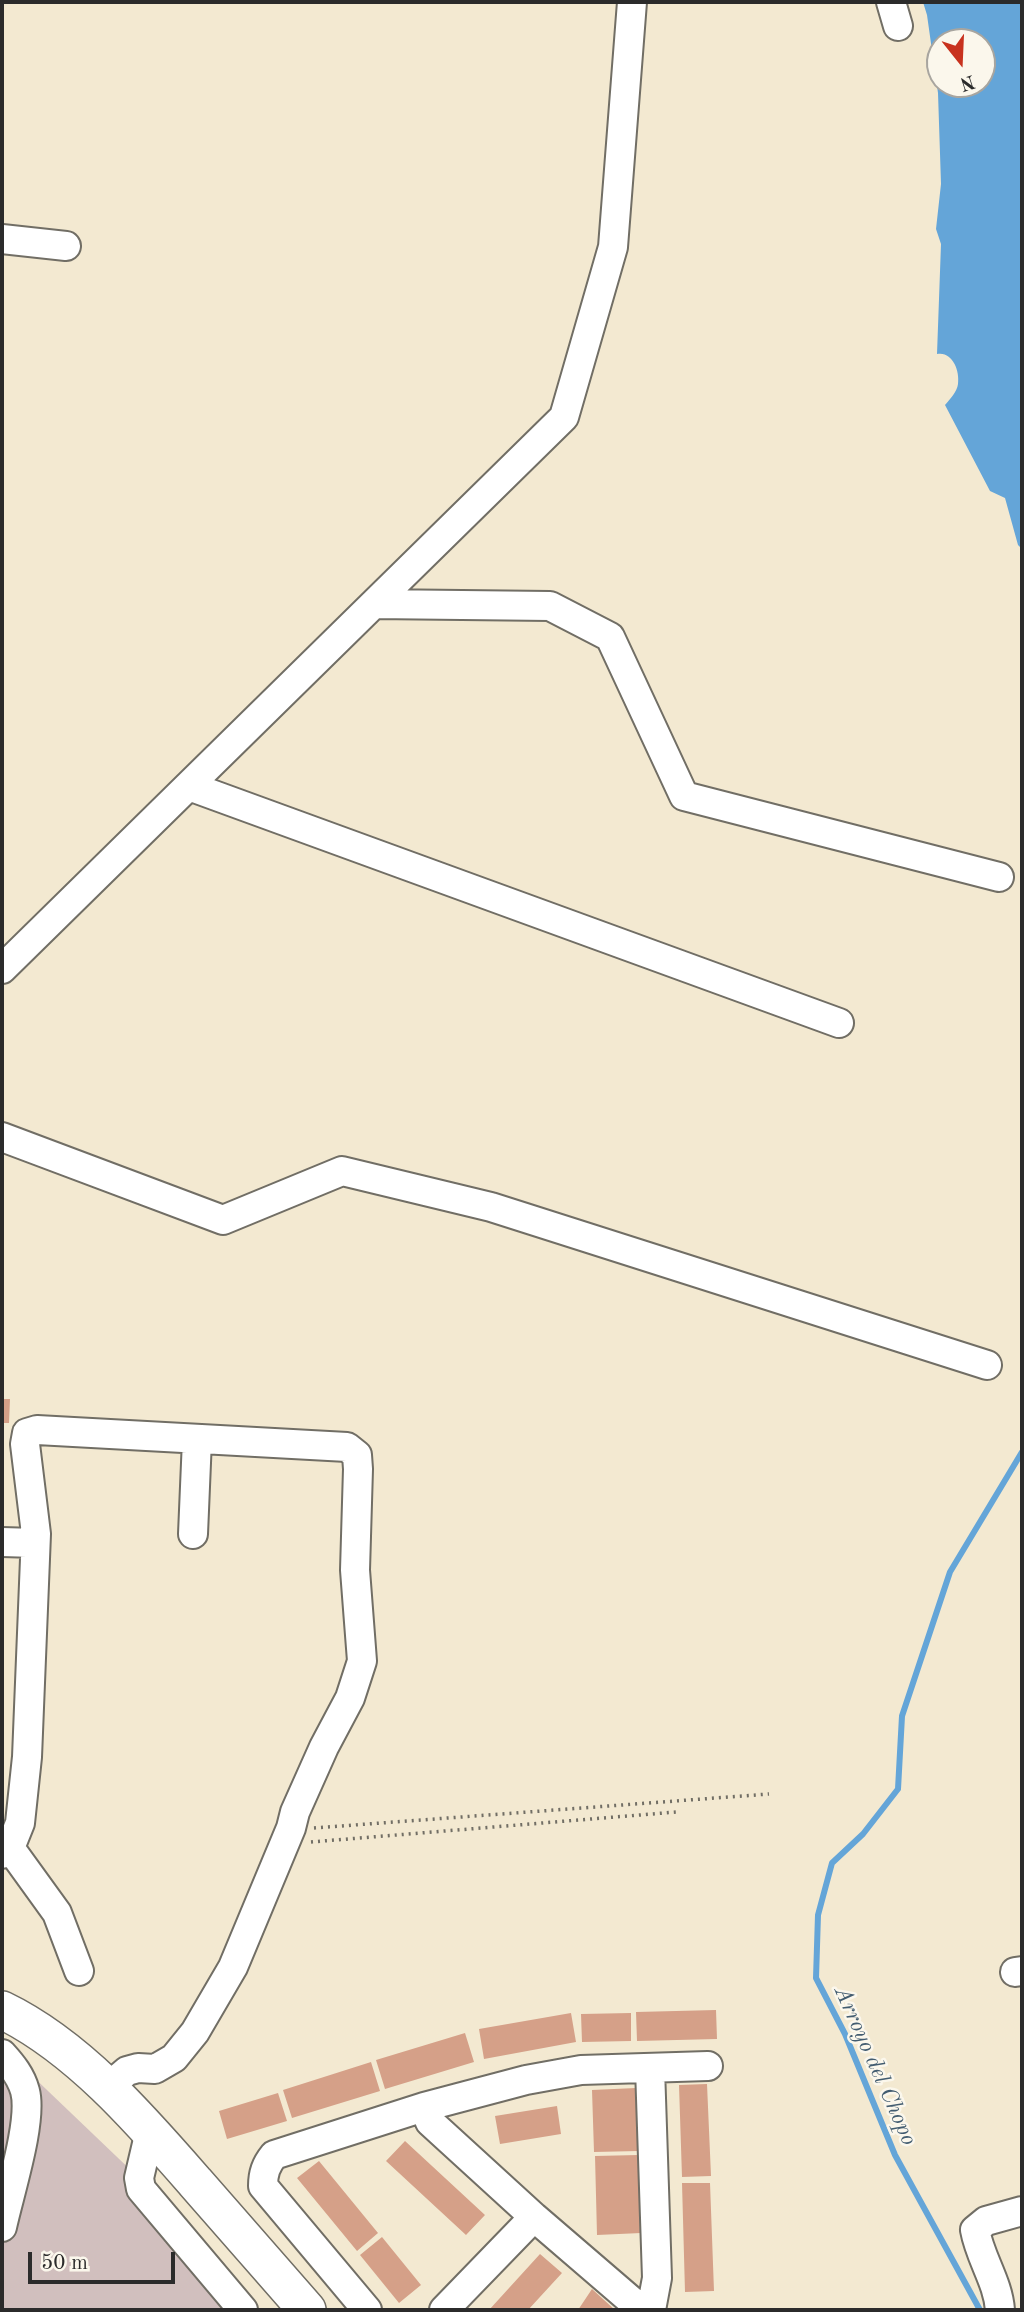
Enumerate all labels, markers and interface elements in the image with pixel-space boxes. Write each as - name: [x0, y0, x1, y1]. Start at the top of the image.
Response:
- north arrow: [926, 28, 996, 98]
- text: N: [957, 70, 977, 93]
- water label: Arroyo del Chopo: [827, 1982, 923, 2150]
- scale bar: [32, 2238, 178, 2282]
- text: 50 m: [41, 2253, 88, 2274]

